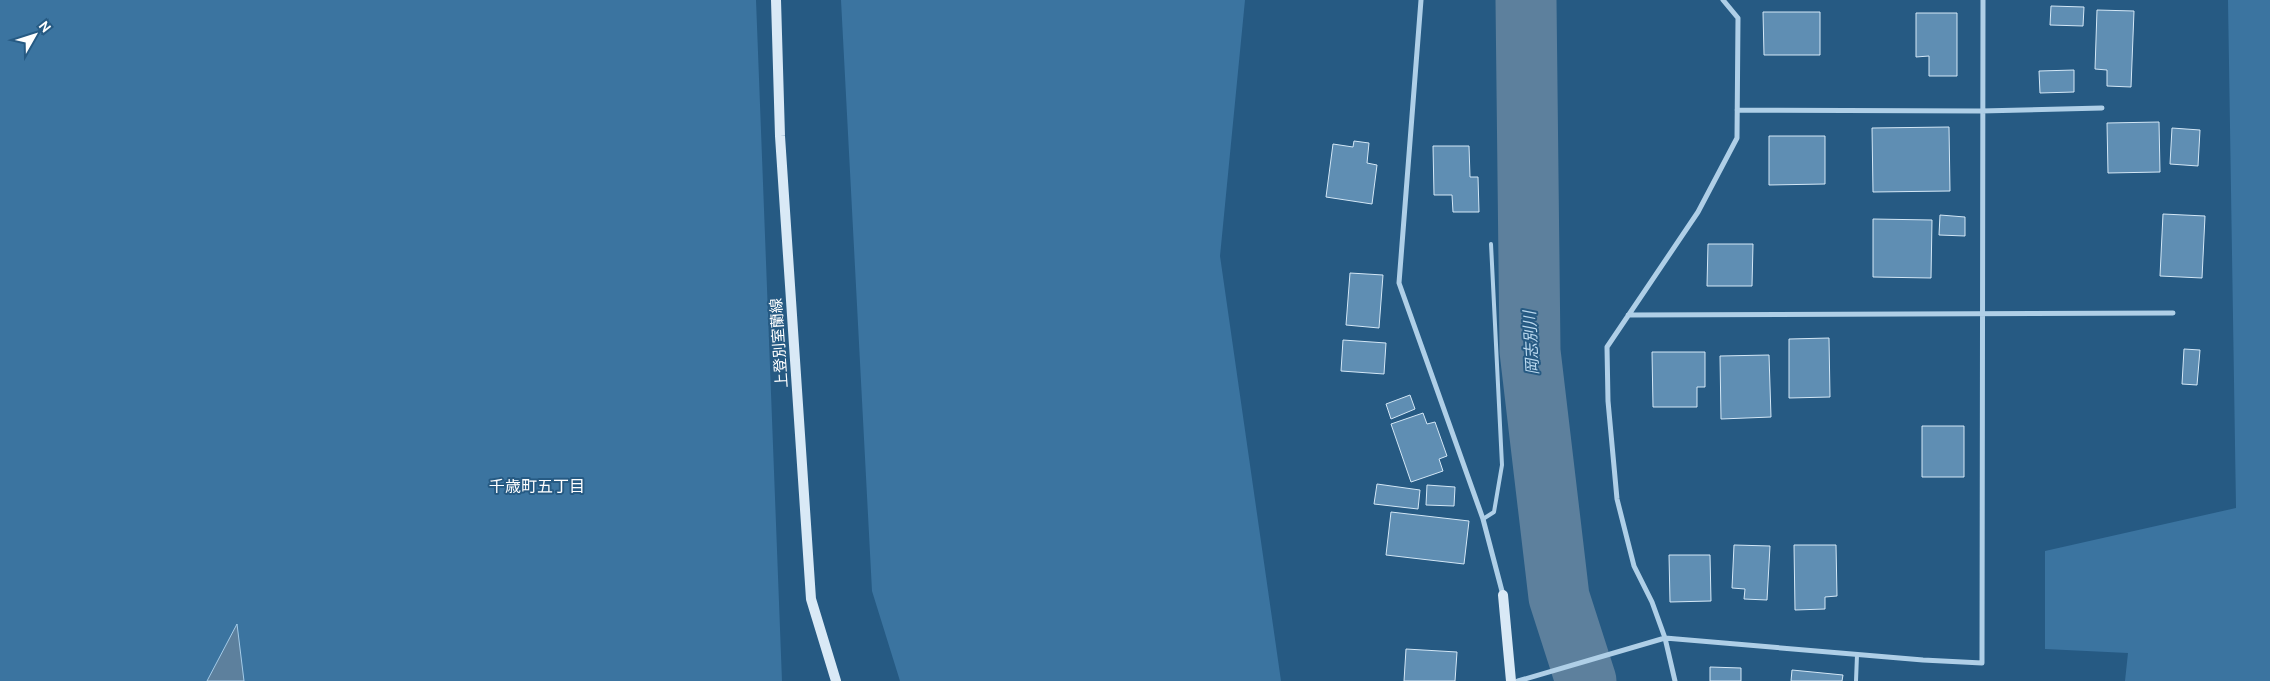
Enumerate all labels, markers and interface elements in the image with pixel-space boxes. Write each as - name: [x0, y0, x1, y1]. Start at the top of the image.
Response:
- north arrow: [10, 10, 60, 60]
- text: N: [35, 17, 55, 36]
- street label: 上登別室蘭線: [767, 297, 791, 389]
- water label: 岡志別川: [1520, 309, 1542, 375]
- district label: 千歳町五丁目: [489, 477, 585, 496]

